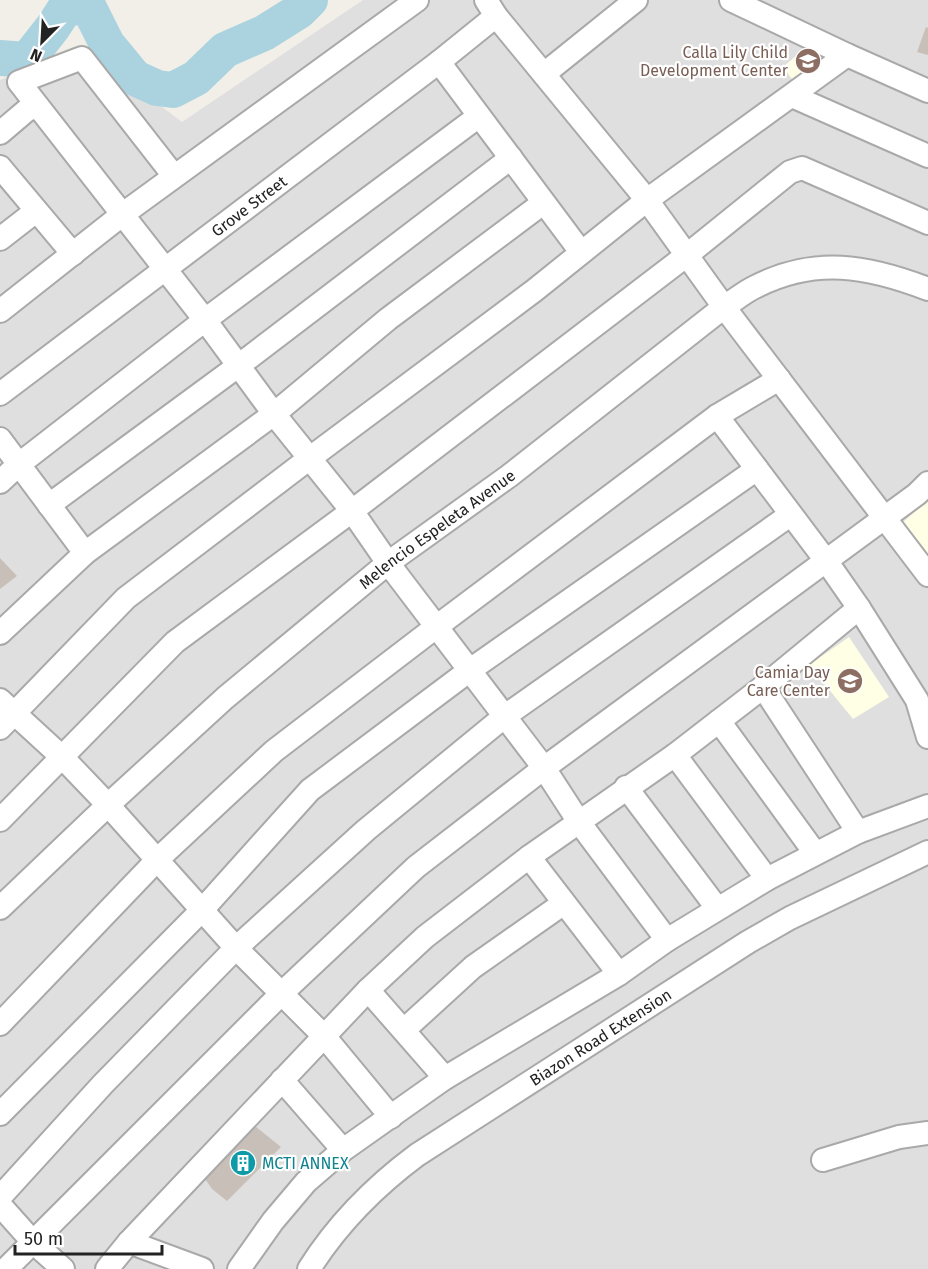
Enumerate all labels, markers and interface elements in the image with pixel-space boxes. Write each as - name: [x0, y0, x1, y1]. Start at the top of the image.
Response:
- north arrow: [12, 12, 72, 72]
- place label: Calla Lily Child Development Center: [640, 43, 789, 80]
- text: N: [27, 44, 45, 66]
- school or university icon: Calla Lily Child Development Center: [793, 46, 823, 76]
- street label: Grove Street: [207, 171, 290, 240]
- street label: Melencio Espeleta Avenue: [355, 465, 519, 593]
- place label: Camia Day Care Center: [747, 663, 831, 700]
- school or university icon: Camia Day Care Center: [835, 666, 865, 696]
- street label: Biazon Road Extension: [526, 984, 675, 1090]
- building icon: MCTI ANNEX: [228, 1148, 258, 1178]
- place label: MCTI ANNEX: [262, 1154, 349, 1173]
- scale bar: [15, 1218, 162, 1256]
- text: 50 m: [24, 1228, 63, 1250]

